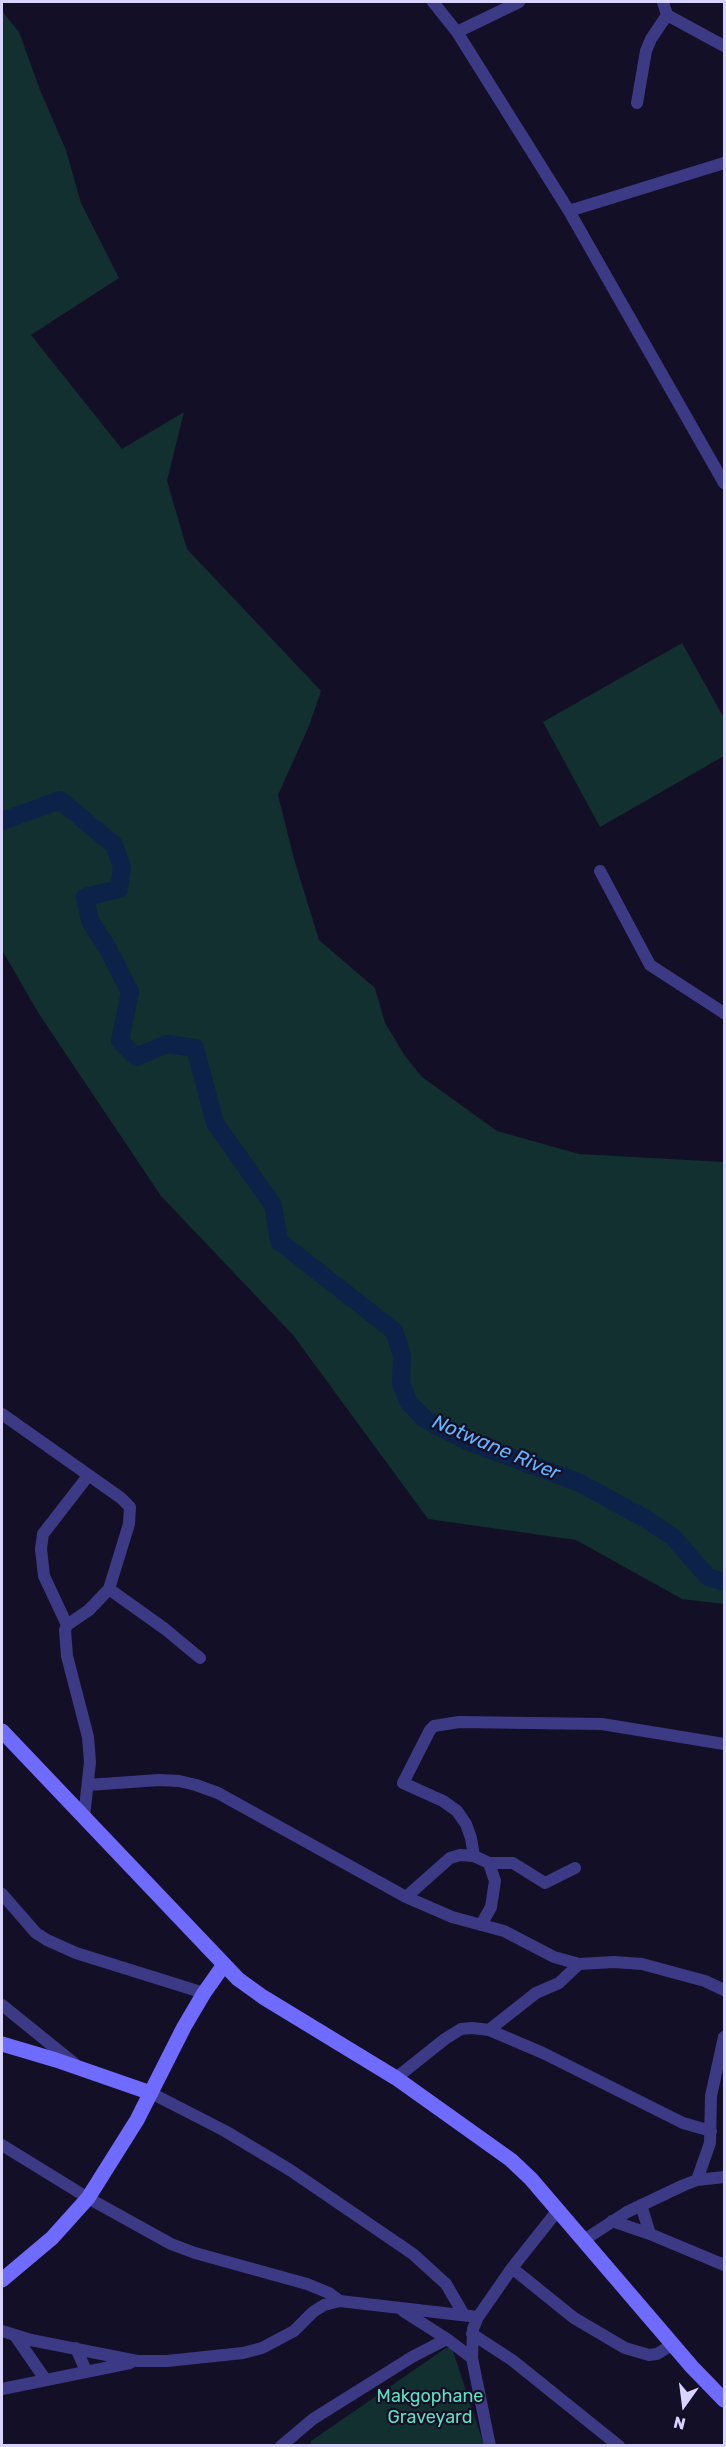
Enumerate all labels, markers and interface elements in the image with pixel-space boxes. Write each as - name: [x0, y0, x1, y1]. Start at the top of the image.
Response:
- water label: Notwane River: [429, 1410, 563, 1486]
- north arrow: [654, 2375, 714, 2435]
- park label: Makgophane Graveyard: [377, 2386, 483, 2428]
- text: N: [672, 2412, 687, 2434]

